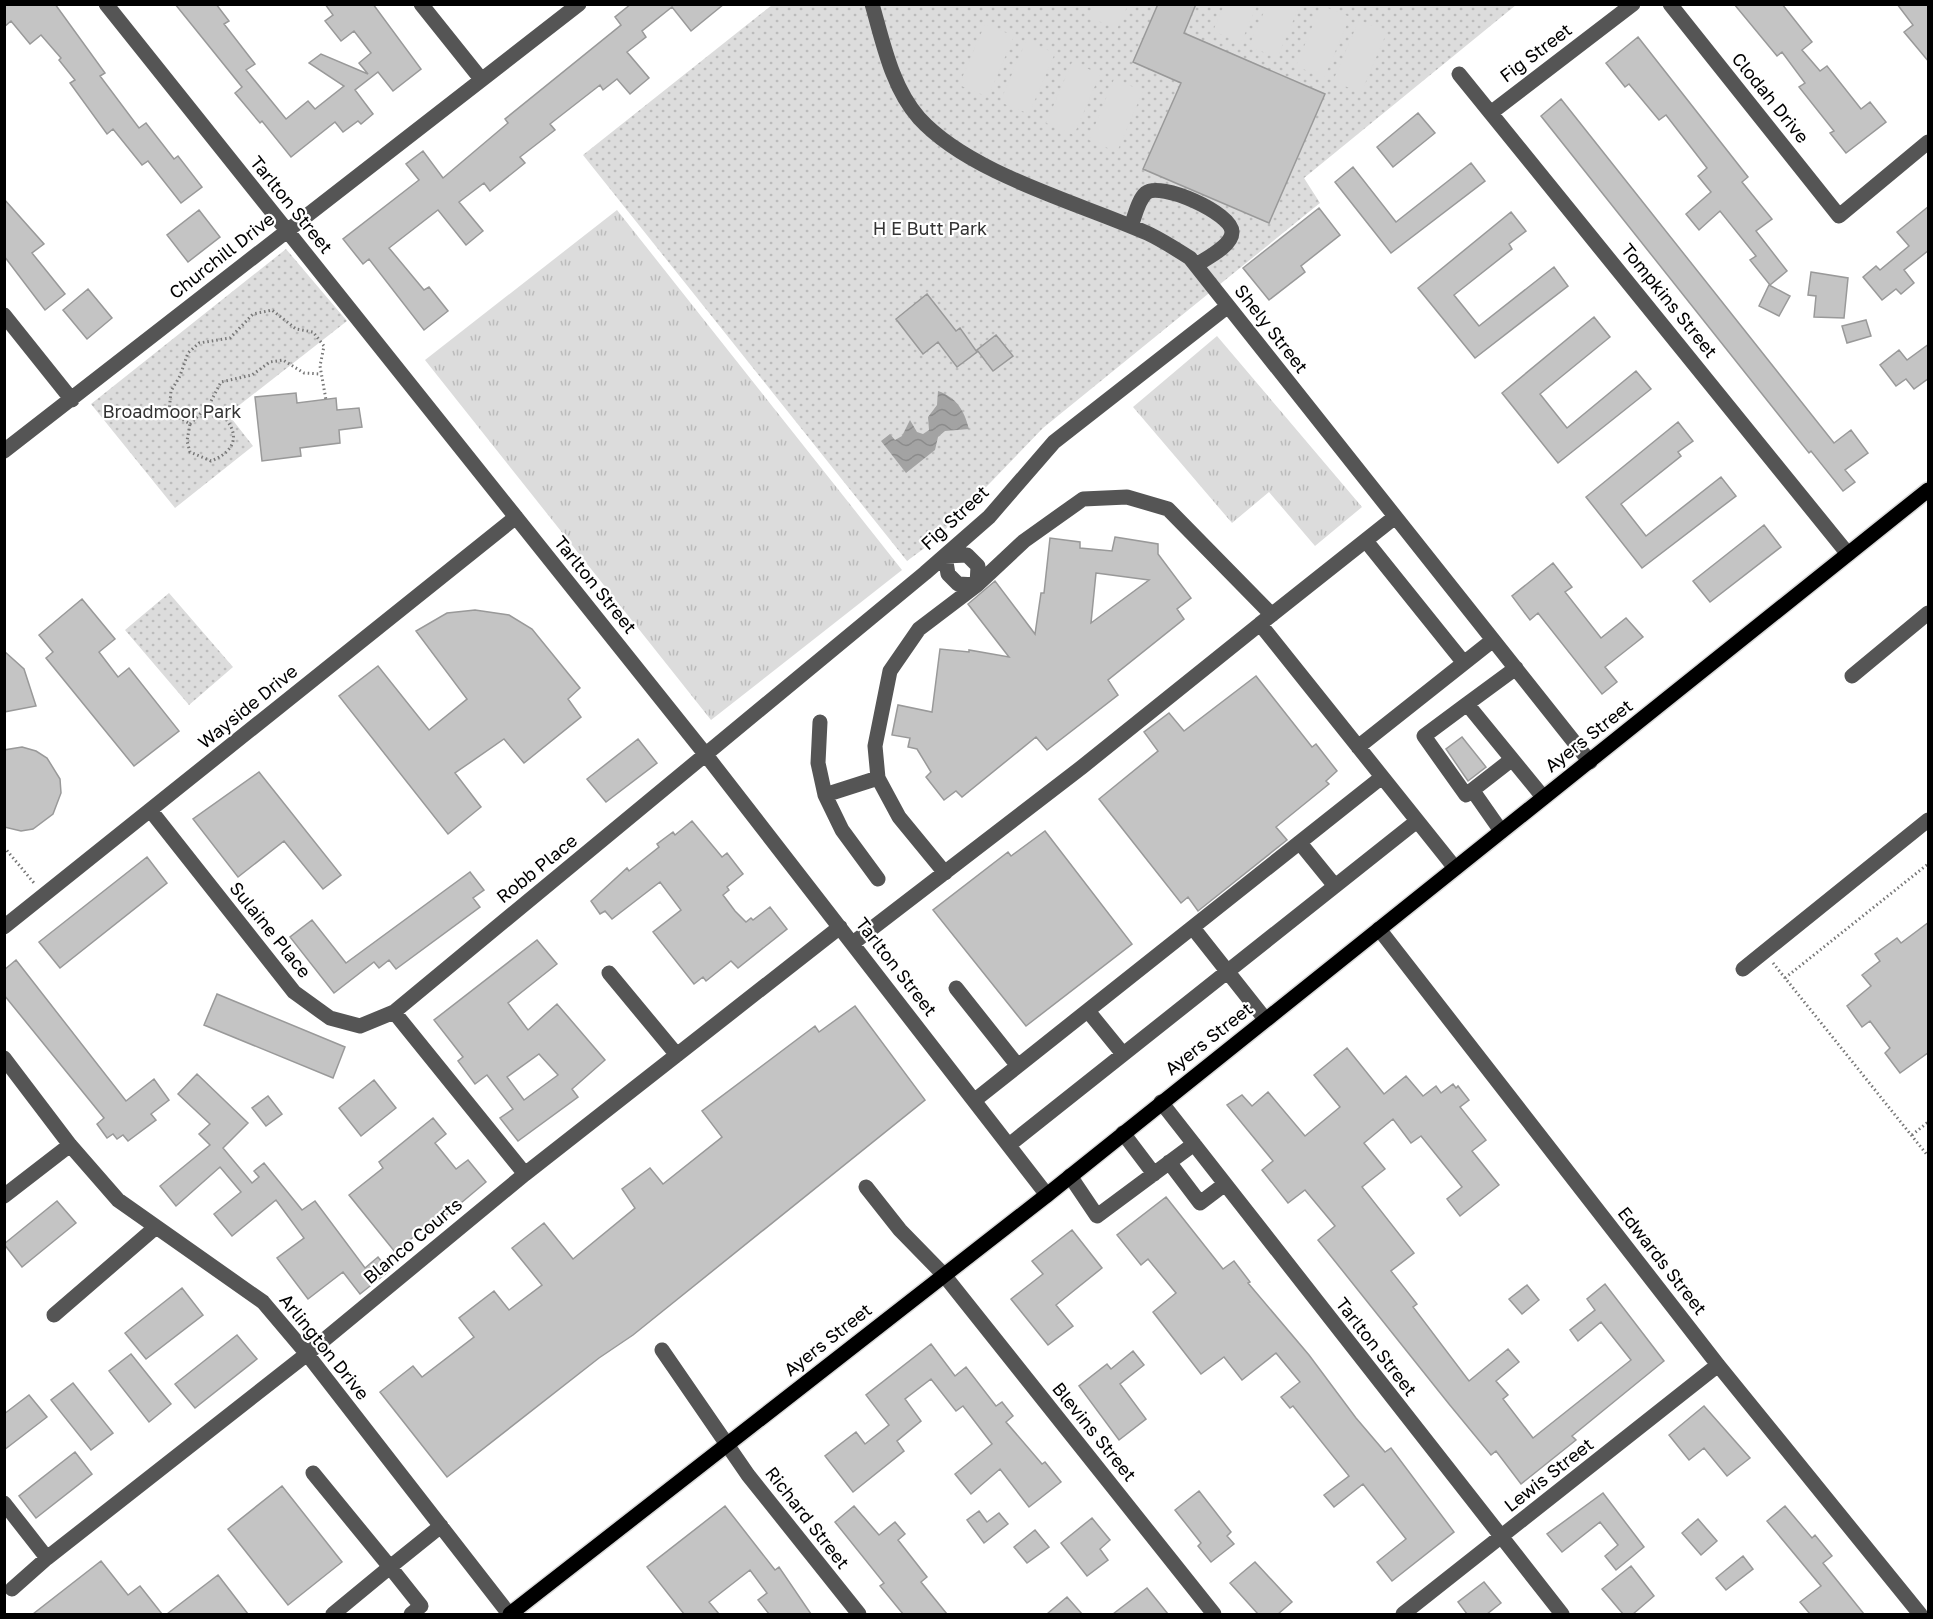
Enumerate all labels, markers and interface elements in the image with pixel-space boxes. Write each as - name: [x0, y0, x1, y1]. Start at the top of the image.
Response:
- street label: Fig Street: [1495, 18, 1576, 86]
- street label: Clodah Drive: [1728, 48, 1814, 147]
- street label: Tarlton Street: [246, 151, 338, 258]
- street label: Churchill Drive: [164, 207, 278, 303]
- park label: H E Butt Park: [873, 217, 987, 239]
- street label: Tompkins Street: [1617, 239, 1723, 362]
- street label: Shely Street: [1230, 280, 1313, 377]
- park label: Broadmoor Park: [103, 400, 241, 422]
- street label: Fig Street: [916, 480, 993, 554]
- street label: Tarlton Street: [550, 531, 642, 638]
- street label: Wayside Drive: [193, 659, 301, 753]
- street label: Ayers Street: [1540, 694, 1637, 776]
- street label: Robb Place: [492, 829, 581, 907]
- street label: Sulaine Place: [225, 877, 316, 982]
- street label: Tarlton Street: [851, 913, 942, 1020]
- street label: Ayers Street: [1160, 997, 1257, 1079]
- street label: Blanco Courts: [358, 1193, 466, 1288]
- street label: Edwards Street: [1614, 1202, 1712, 1319]
- street label: Arlington Drive: [275, 1289, 374, 1404]
- street label: Tarlton Street: [1331, 1293, 1422, 1400]
- street label: Ayers Street: [779, 1298, 876, 1380]
- street label: Blevins Street: [1048, 1377, 1141, 1485]
- street label: Lewis Street: [1499, 1433, 1597, 1516]
- street label: Richard Street: [761, 1462, 855, 1573]

